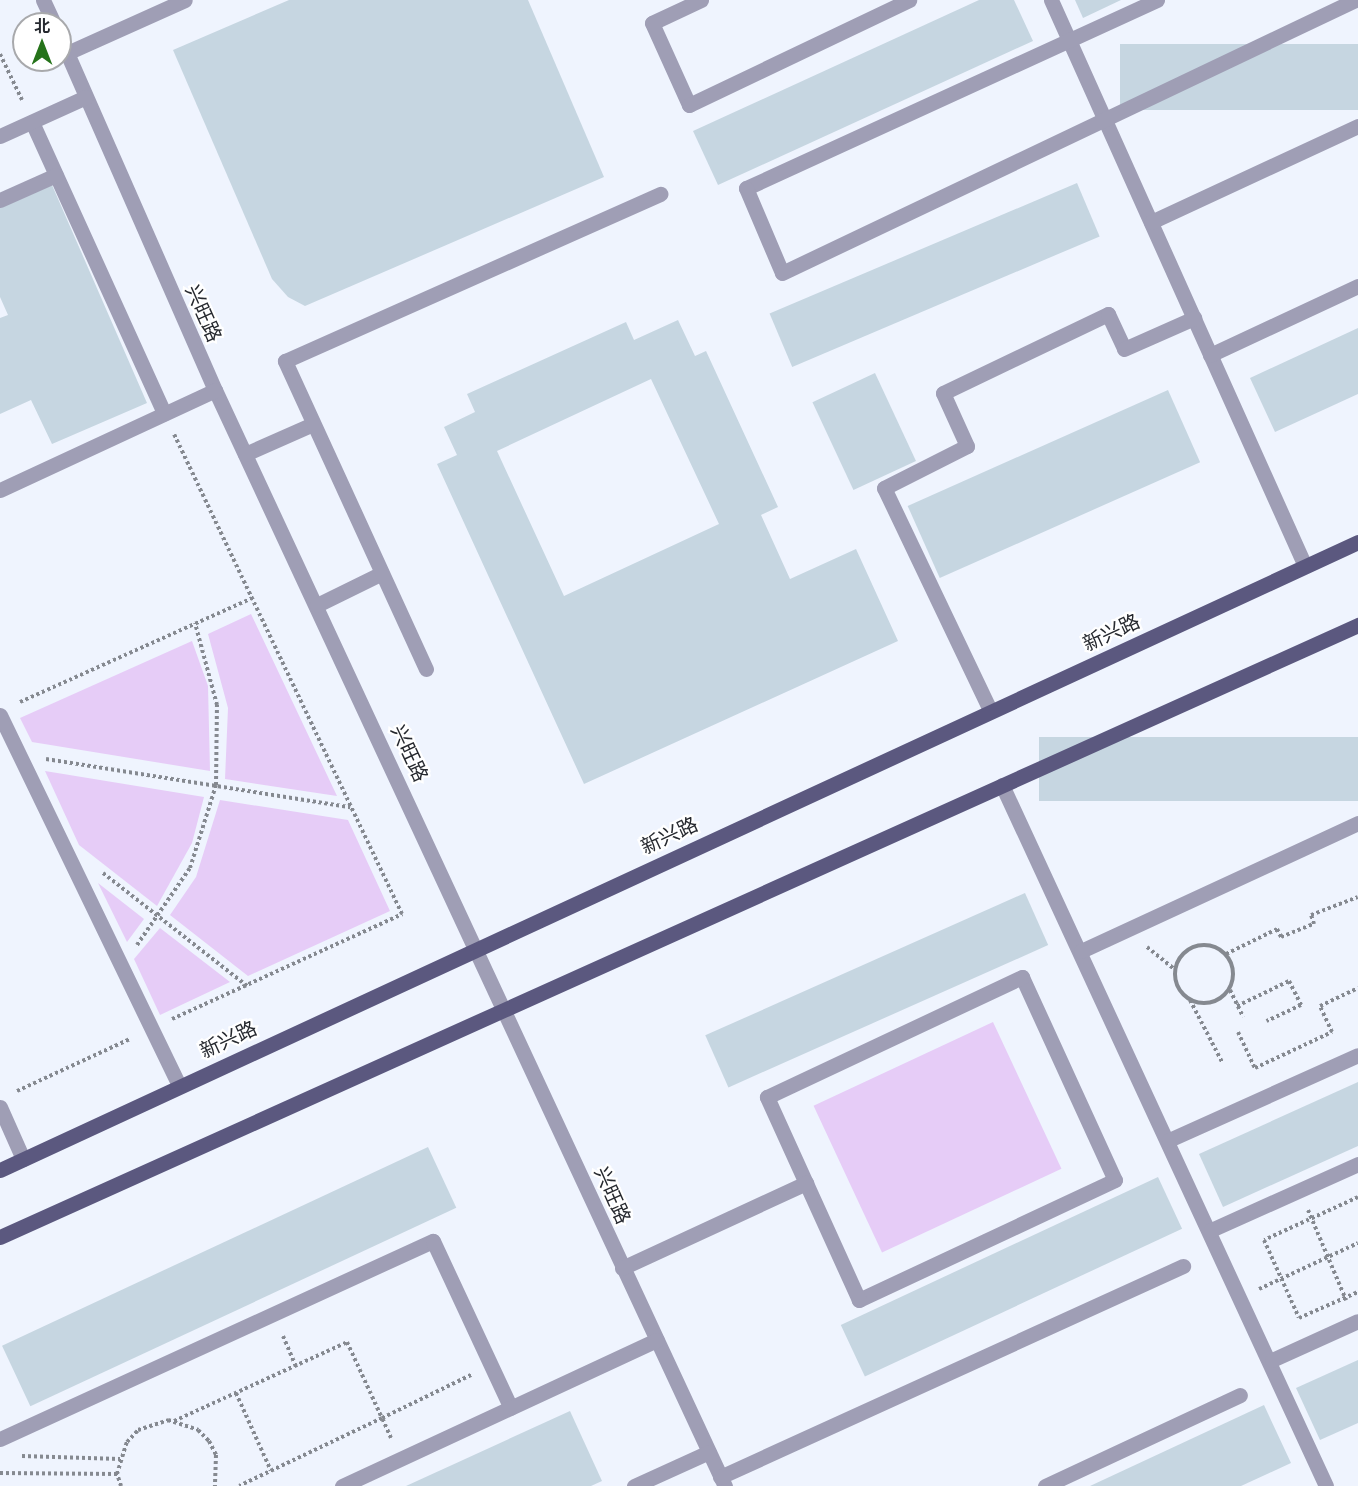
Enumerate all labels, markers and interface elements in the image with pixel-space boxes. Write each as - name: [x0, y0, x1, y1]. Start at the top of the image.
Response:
- north arrow: [12, 12, 72, 72]
- text: 北: [34, 15, 50, 37]
- street label: 兴旺路: [181, 281, 227, 345]
- street label: 新兴路: [1079, 608, 1143, 656]
- street label: 兴旺路: [386, 721, 434, 785]
- street label: 新兴路: [637, 811, 701, 859]
- street label: 新兴路: [196, 1015, 260, 1063]
- street label: 兴旺路: [590, 1163, 636, 1227]

